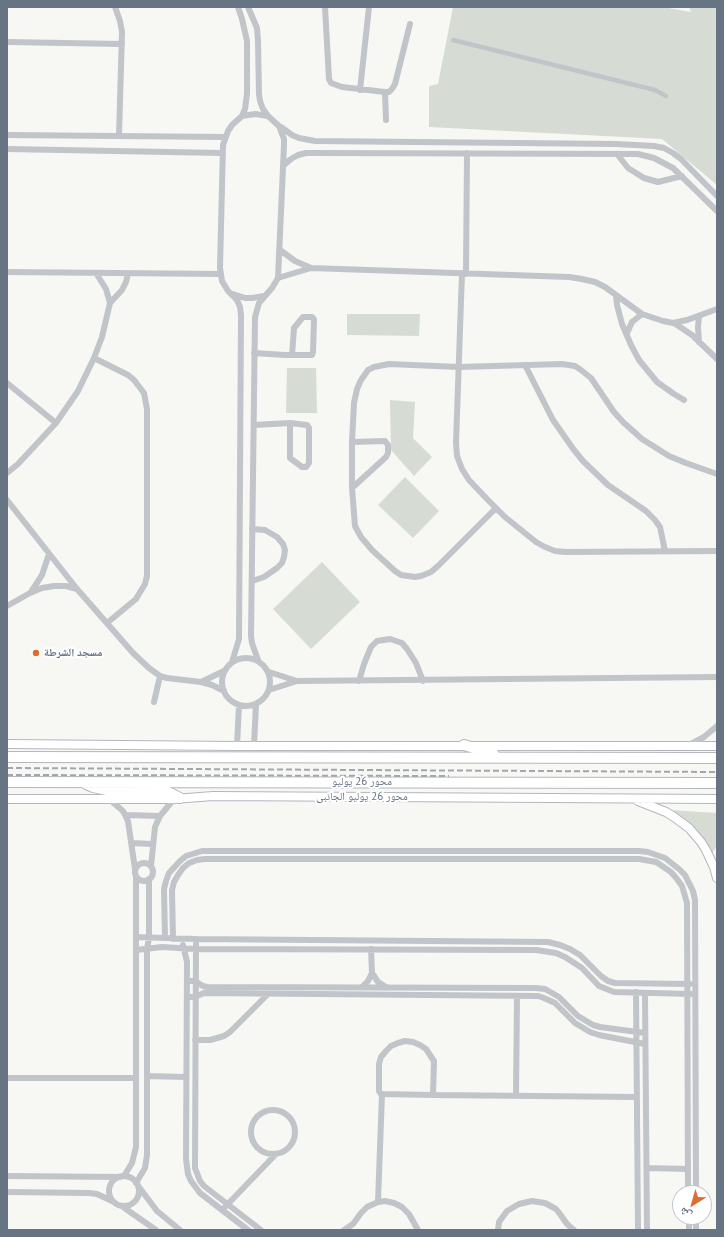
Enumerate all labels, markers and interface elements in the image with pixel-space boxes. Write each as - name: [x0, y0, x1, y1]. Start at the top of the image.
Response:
- place label: مسجد الشرطة: [44, 646, 102, 660]
- marker: مسجد الشرطة: [31, 648, 41, 658]
- street label: محور 26 يوليو: [332, 775, 392, 789]
- street label: محور 26 يوليو الجانبى: [316, 790, 408, 804]
- north arrow: [672, 1185, 712, 1225]
- text: ش: [677, 1205, 694, 1223]

